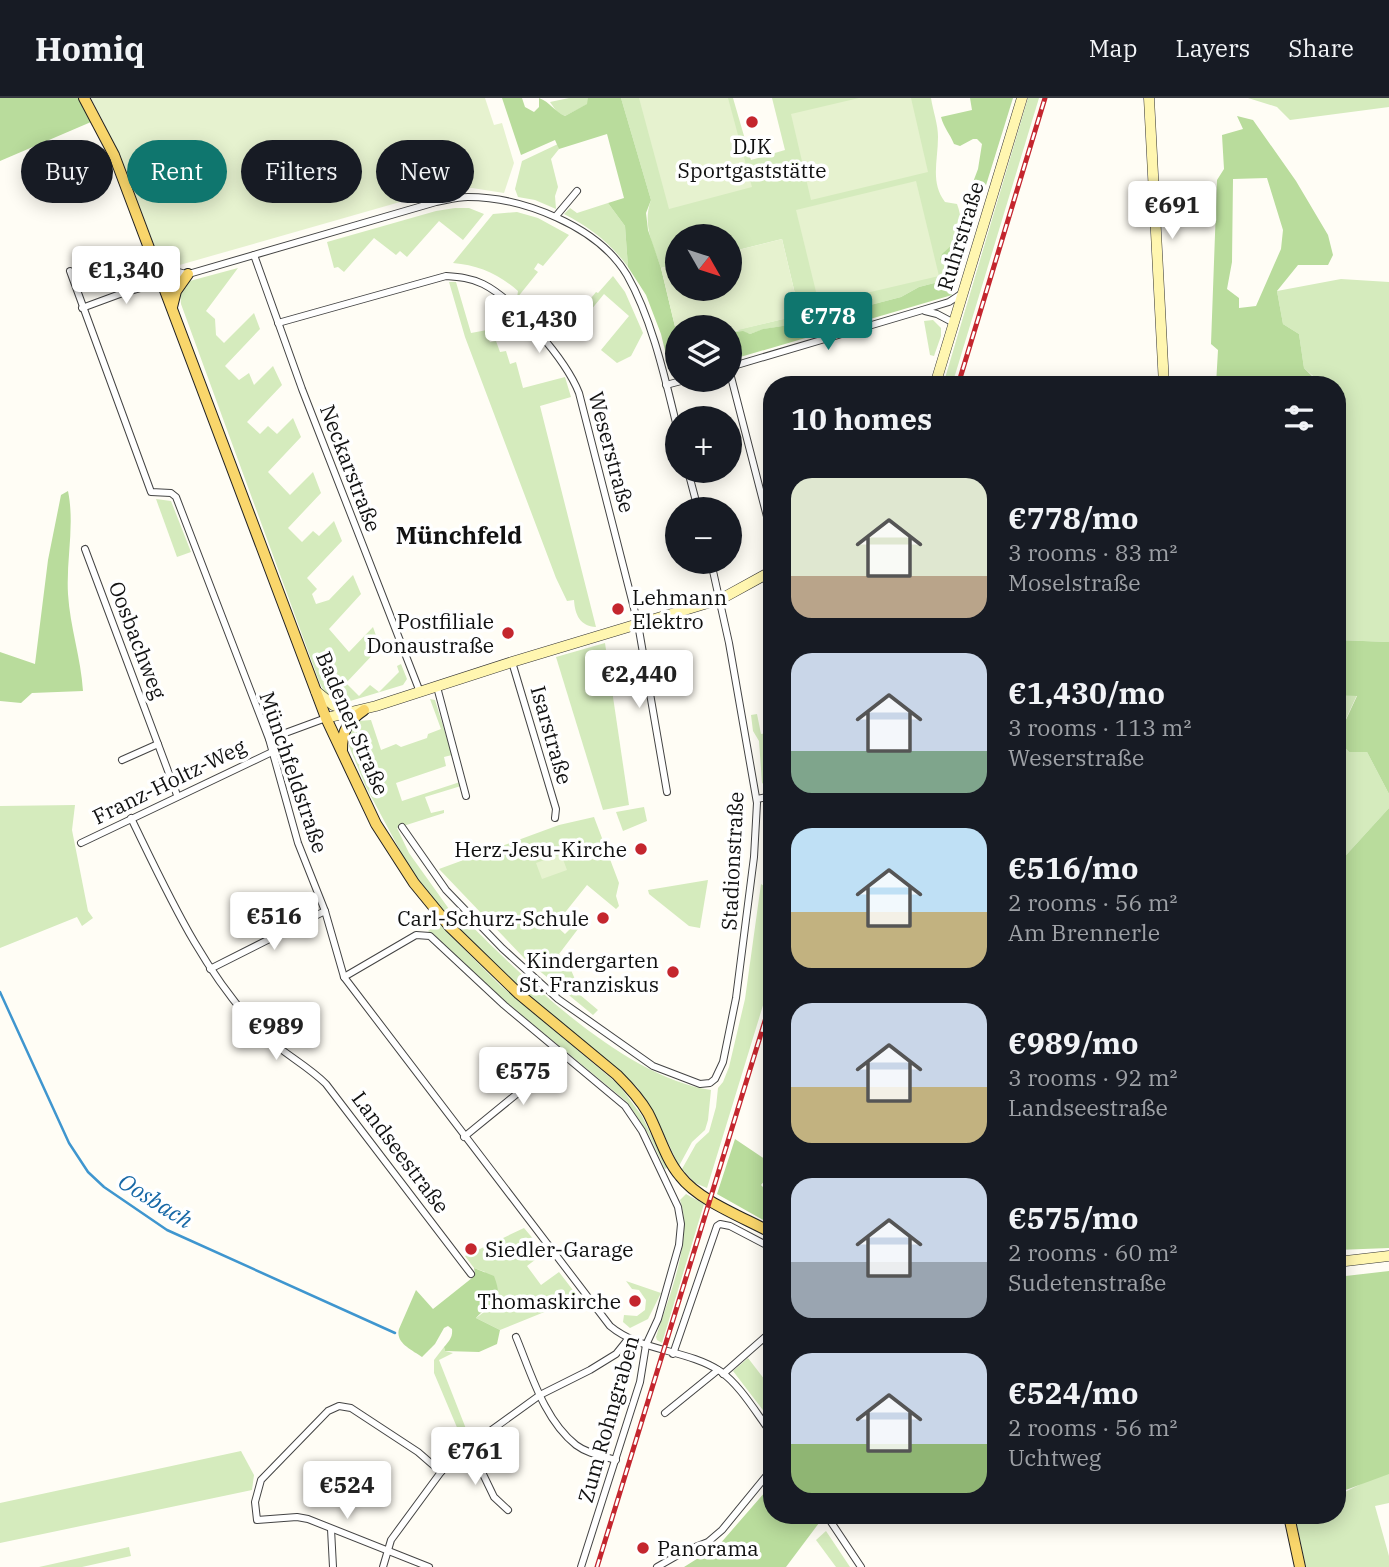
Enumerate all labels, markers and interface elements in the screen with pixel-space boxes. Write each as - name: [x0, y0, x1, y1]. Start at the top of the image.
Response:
- text: Homiq: [35, 27, 145, 70]
- text: Map: [1089, 32, 1137, 64]
- text: Layers: [1175, 32, 1250, 64]
- text: Share: [1288, 32, 1354, 64]
- marker: DJK Sportgaststätte: [744, 114, 760, 130]
- place label: DJK Sportgaststätte: [678, 132, 826, 184]
- chip: Buy: [21, 140, 113, 203]
- chip: Rent: [127, 140, 227, 203]
- chip: Filters: [241, 140, 362, 203]
- chip: New: [376, 140, 474, 203]
- street label: Ruhrstraße: [930, 178, 990, 294]
- pin: €691: [1131, 181, 1213, 241]
- text: €691: [1144, 189, 1200, 219]
- north arrow: [665, 224, 742, 301]
- map controls: [665, 224, 742, 574]
- pin: €1,340: [69, 246, 183, 306]
- text: €1,340: [88, 254, 164, 284]
- pin: €778: [787, 292, 869, 352]
- pin: €1,430: [482, 296, 596, 355]
- text: €778: [800, 300, 856, 330]
- text: €1,430: [501, 303, 577, 333]
- button: layers: [665, 315, 742, 392]
- street label: Weserstraße: [582, 388, 642, 516]
- text: 10 homes: [791, 399, 932, 438]
- icon: filters: [1280, 399, 1318, 437]
- street label: Neckarstraße: [314, 400, 388, 536]
- button: +: [665, 406, 742, 483]
- button: −: [665, 497, 742, 574]
- text: €778/mo: [1008, 498, 1139, 537]
- icon: home: [847, 506, 931, 590]
- district label: Münchfeld: [396, 519, 522, 551]
- text: 3 rooms · 83 m²: [1008, 537, 1178, 567]
- text: Moselstraße: [1008, 567, 1140, 597]
- street label: Oosbachweg: [103, 577, 173, 703]
- place label: Lehmann Elektro: [632, 583, 727, 635]
- marker: Lehmann Elektro: [610, 601, 626, 617]
- place label: Postfiliale Donaustraße: [367, 607, 494, 659]
- marker: Postfiliale Donaustraße: [500, 625, 516, 641]
- street label: Badener Straße: [310, 647, 396, 799]
- pin: €2,440: [582, 650, 696, 710]
- text: €2,440: [601, 658, 677, 688]
- text: €1,430/mo: [1008, 673, 1165, 712]
- icon: home: [847, 681, 931, 765]
- street label: Isarstraße: [525, 682, 579, 788]
- street label: Münchfeldstraße: [253, 688, 335, 856]
- text: 3 rooms · 113 m²: [1008, 712, 1191, 742]
- street label: Franz-Holtz-Weg: [88, 731, 251, 830]
- text: Weserstraße: [1008, 742, 1144, 772]
- street label: Stadionstraße: [714, 791, 750, 931]
- place label: Herz-Jesu-Kirche: [454, 835, 627, 863]
- marker: Herz-Jesu-Kirche: [633, 841, 649, 857]
- text: €516/mo: [1008, 848, 1139, 887]
- icon: home: [847, 856, 931, 940]
- text: 2 rooms · 56 m²: [1008, 887, 1178, 917]
- pin: €516: [233, 892, 315, 952]
- text: €516: [246, 900, 302, 930]
- place label: Carl-Schurz-Schule: [397, 904, 589, 932]
- marker: Carl-Schurz-Schule: [595, 910, 611, 926]
- text: Am Brennerle: [1008, 917, 1160, 947]
- place label: Kindergarten St. Franziskus: [519, 946, 659, 998]
- marker: Kindergarten St. Franziskus: [665, 964, 681, 980]
- pin: €989: [235, 1002, 317, 1062]
- text: €989: [248, 1010, 304, 1040]
- text: €989/mo: [1008, 1023, 1139, 1062]
- icon: home: [847, 1031, 931, 1115]
- pin: €575: [482, 1048, 564, 1107]
- text: €575: [495, 1055, 551, 1085]
- text: 3 rooms · 92 m²: [1008, 1062, 1178, 1092]
- street label: Landseestraße: [346, 1085, 456, 1219]
- text: Landseestraße: [1008, 1092, 1168, 1122]
- water label: Oosbach: [113, 1165, 199, 1235]
- text: €575/mo: [1008, 1198, 1139, 1237]
- icon: home: [847, 1206, 931, 1290]
- place label: Siedler-Garage: [485, 1235, 634, 1263]
- text: 2 rooms · 60 m²: [1008, 1237, 1178, 1267]
- marker: Siedler-Garage: [463, 1241, 479, 1257]
- text: Sudetenstraße: [1008, 1267, 1166, 1297]
- place label: Thomaskirche: [477, 1287, 621, 1315]
- marker: Thomaskirche: [627, 1293, 643, 1309]
- street label: Zum Rohngraben: [571, 1332, 645, 1506]
- text: €524/mo: [1008, 1373, 1139, 1412]
- icon: home: [847, 1381, 931, 1465]
- text: 2 rooms · 56 m²: [1008, 1412, 1178, 1442]
- pin: €761: [434, 1428, 516, 1487]
- text: €761: [447, 1435, 503, 1465]
- text: Uchtweg: [1008, 1442, 1101, 1472]
- pin: €524: [306, 1462, 388, 1521]
- text: €524: [319, 1469, 375, 1499]
- place label: Panorama: [657, 1534, 759, 1562]
- marker: Panorama: [635, 1540, 651, 1556]

